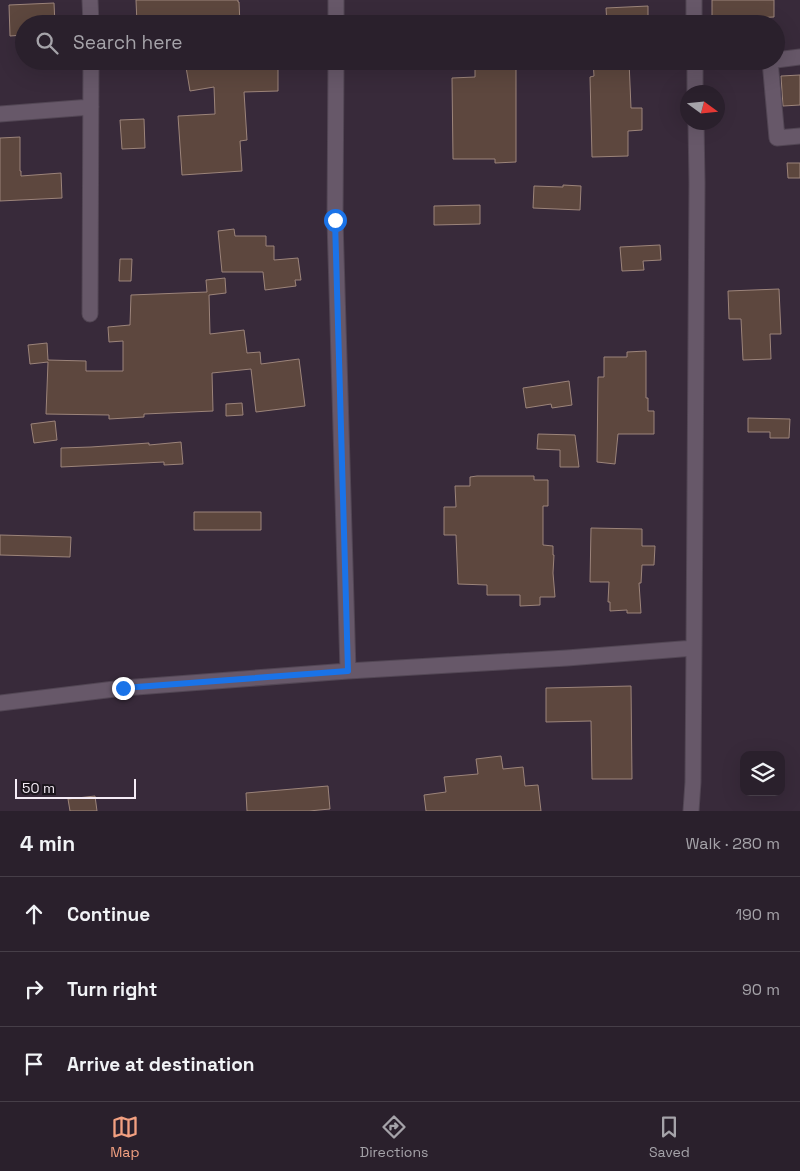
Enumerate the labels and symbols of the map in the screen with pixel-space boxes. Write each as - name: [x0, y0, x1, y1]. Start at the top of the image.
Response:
- north arrow: [680, 85, 725, 130]
- route start: [324, 209, 347, 232]
- route end: [112, 677, 135, 700]
- scale bar: [15, 776, 136, 799]

